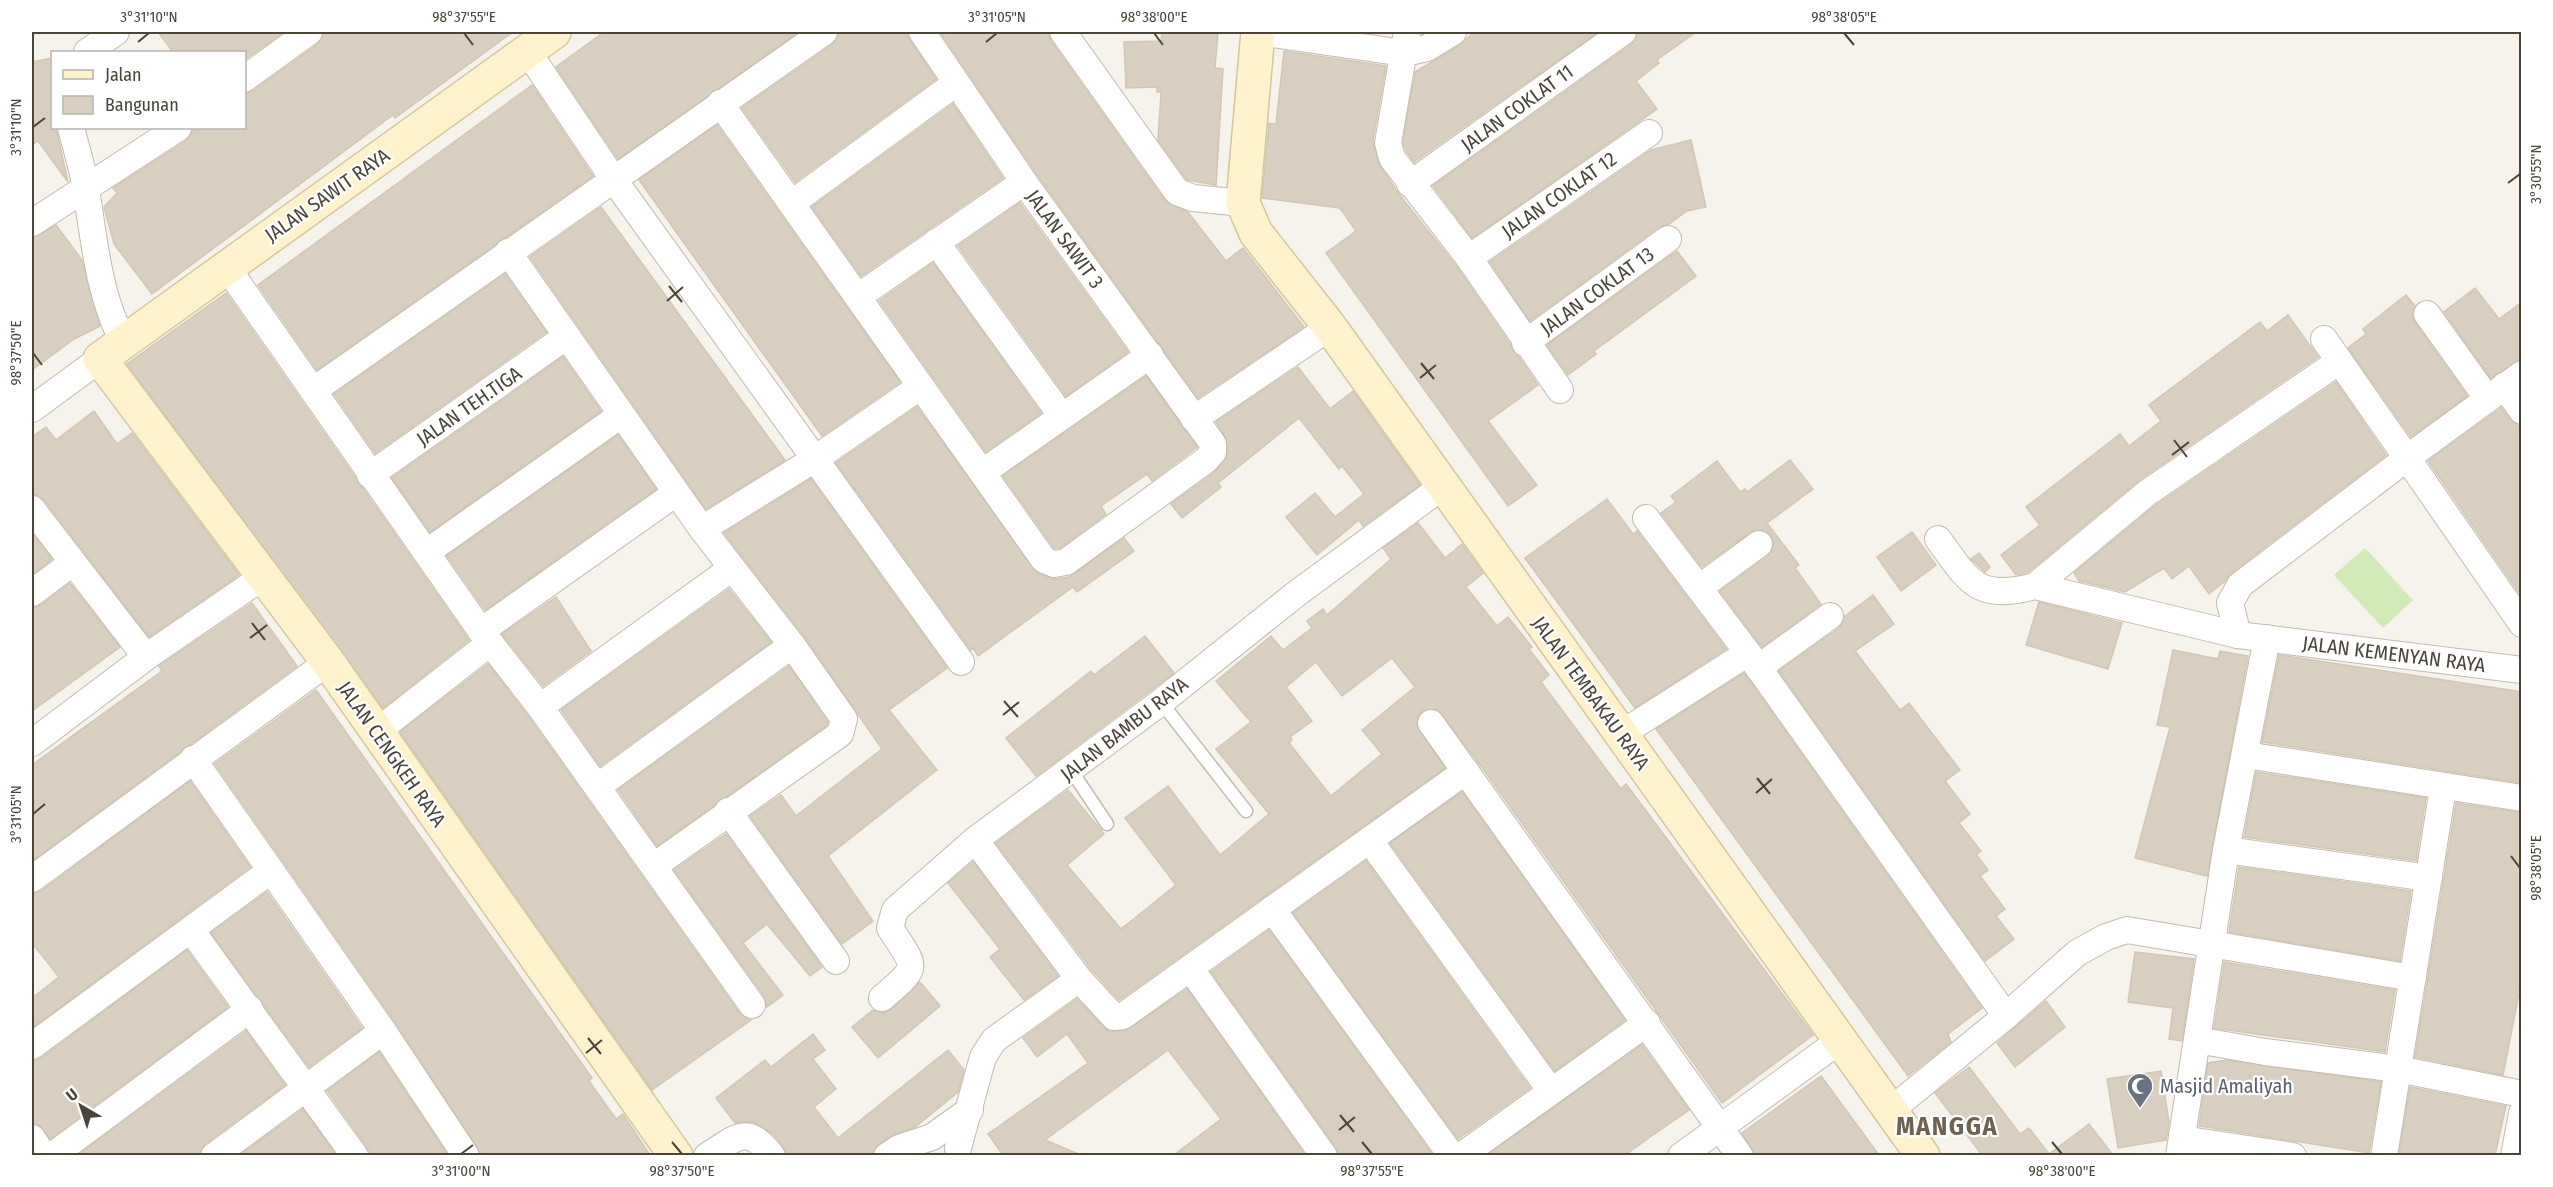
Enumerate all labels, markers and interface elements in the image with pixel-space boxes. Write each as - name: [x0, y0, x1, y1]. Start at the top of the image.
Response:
- text: 3°31'10"N: [120, 8, 178, 26]
- text: 98°37'55"E: [432, 8, 496, 26]
- text: 3°31'05"N: [968, 8, 1026, 26]
- text: 98°38'00"E: [1121, 8, 1187, 26]
- text: 98°38'05"E: [1811, 8, 1877, 26]
- legend: [51, 51, 246, 129]
- street label: JALAN COKLAT 11: [1456, 59, 1578, 157]
- text: Jalan: [105, 64, 142, 86]
- text: Bangunan: [105, 94, 179, 116]
- text: 3°31'10"N: [7, 98, 25, 156]
- street label: JALAN SAWIT RAYA: [260, 143, 394, 247]
- text: 3°30'55"N: [2527, 144, 2545, 204]
- street label: JALAN COKLAT 12: [1497, 147, 1621, 243]
- street label: JALAN SAWIT 3: [1021, 185, 1109, 293]
- street label: JALAN COKLAT 13: [1536, 242, 1658, 340]
- text: 98°37'50"E: [7, 320, 25, 386]
- street label: JALAN TEH.TIGA: [412, 361, 526, 451]
- street label: JALAN TEMBAKAU RAYA: [1527, 612, 1655, 775]
- street label: JALAN KEMENYAN RAYA: [2301, 631, 2487, 677]
- street label: JALAN BAMBU RAYA: [1055, 671, 1193, 786]
- street label: JALAN CENGKEH RAYA: [333, 677, 451, 832]
- text: 3°31'05"N: [7, 785, 25, 843]
- text: 98°38'05"E: [2527, 835, 2545, 901]
- mosque icon: Masjid Amaliyah: [2125, 1071, 2155, 1109]
- place label: Masjid Amaliyah: [2160, 1074, 2293, 1098]
- north arrow: [51, 1076, 111, 1136]
- text: U: [62, 1084, 82, 1105]
- district label: MANGGA: [1896, 1111, 1998, 1142]
- text: 3°31'00"N: [431, 1162, 491, 1180]
- text: 98°37'50"E: [649, 1162, 715, 1180]
- text: 98°37'55"E: [1340, 1162, 1404, 1180]
- text: 98°38'00"E: [2029, 1162, 2095, 1180]

